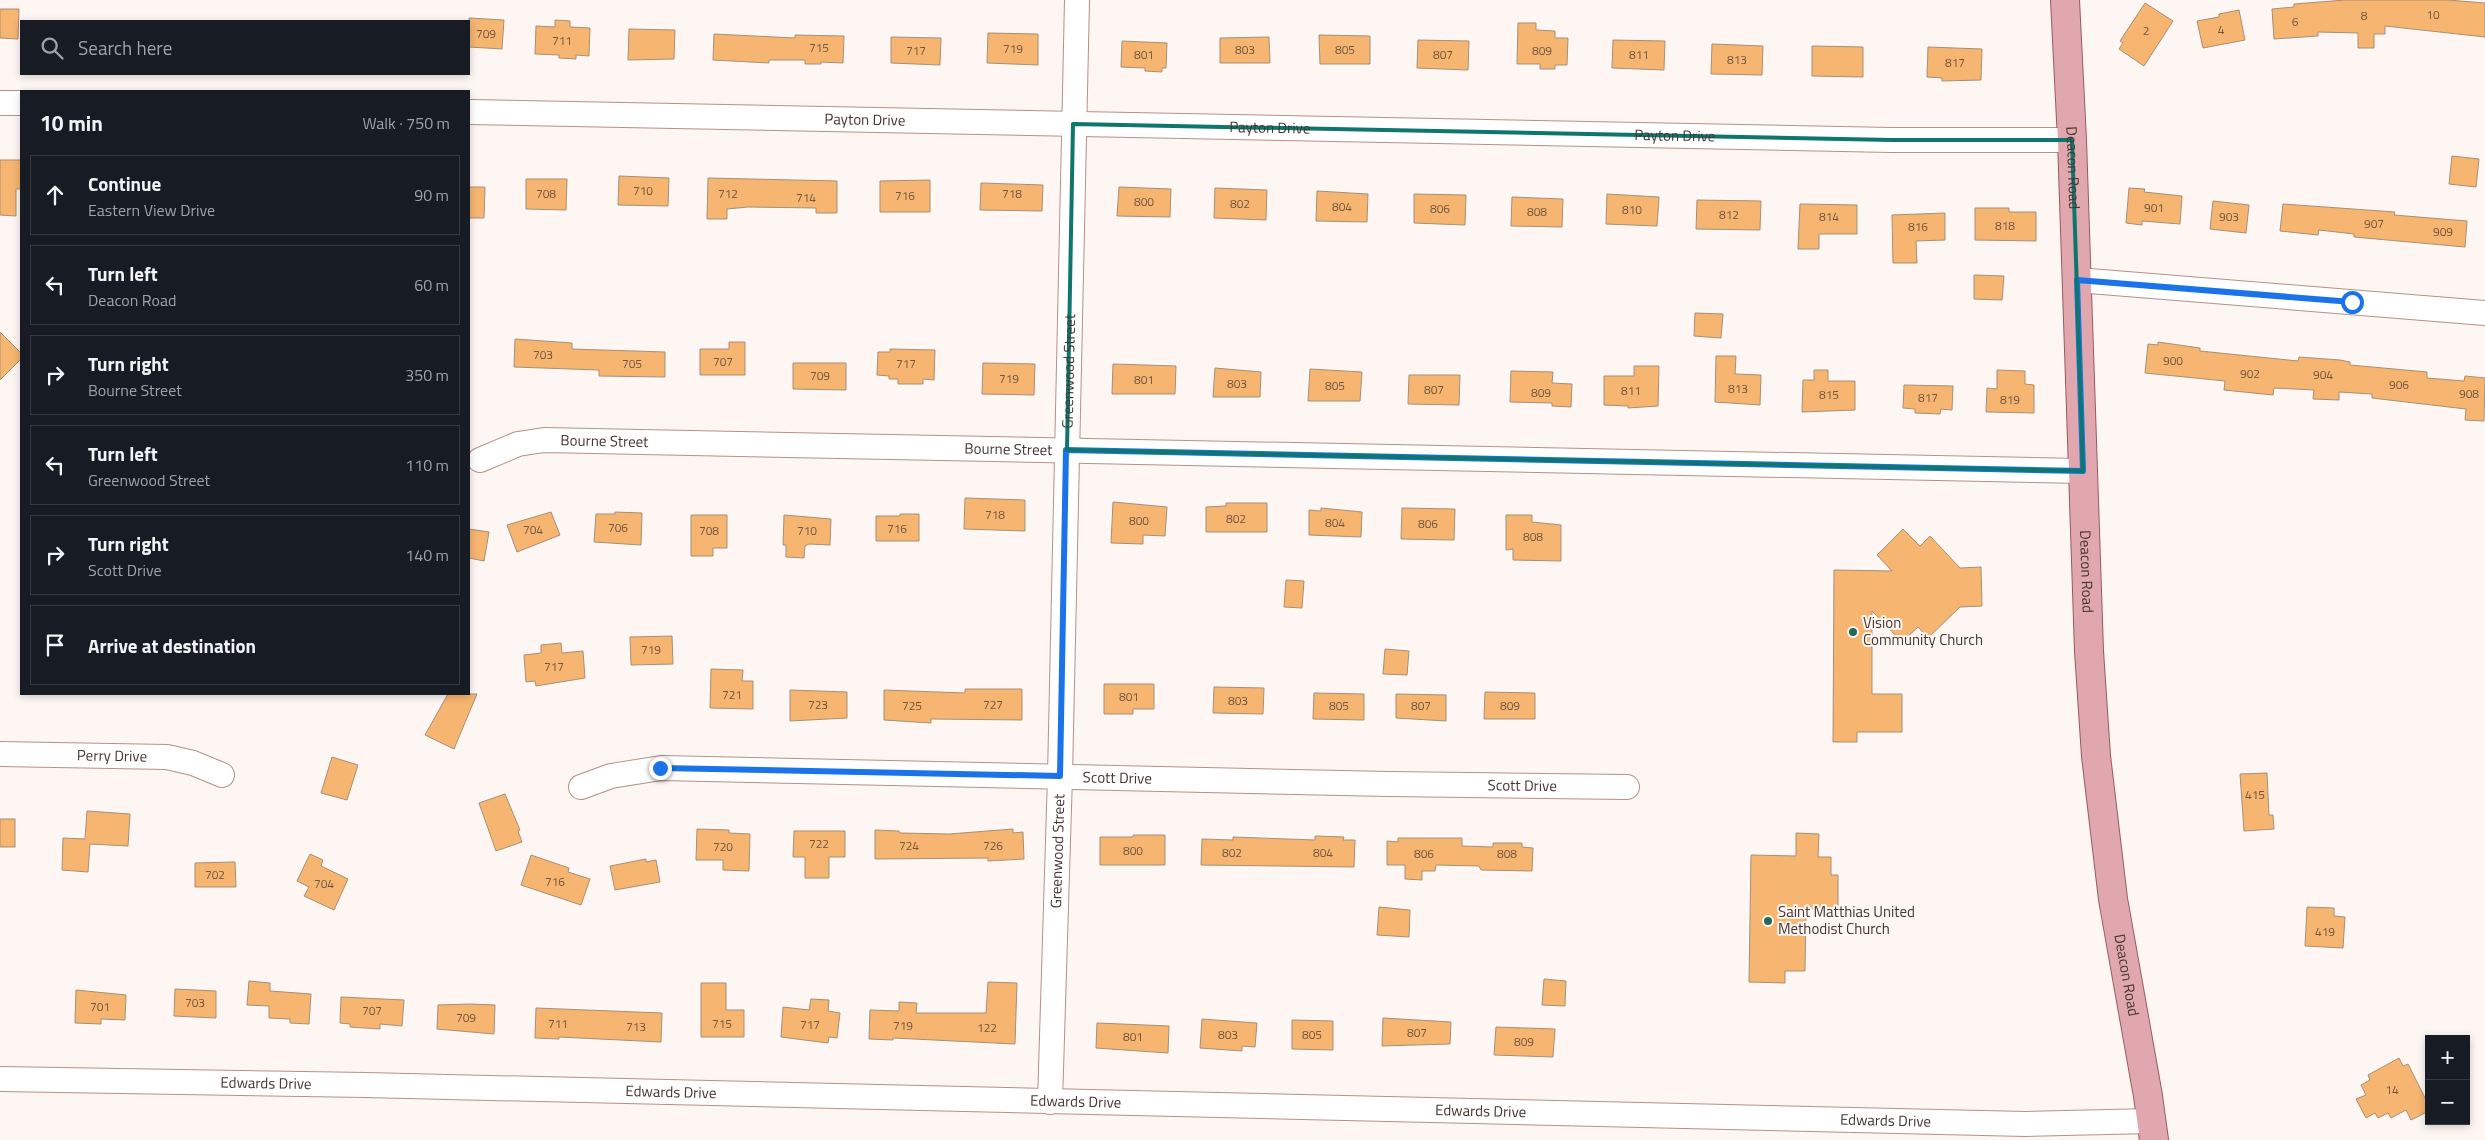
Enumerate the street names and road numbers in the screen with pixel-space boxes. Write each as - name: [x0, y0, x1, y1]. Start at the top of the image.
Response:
- street label: Payton Drive: [824, 107, 906, 132]
- street label: Payton Drive: [1229, 115, 1311, 140]
- street label: Payton Drive: [1634, 123, 1715, 148]
- street label: Deacon Road: [2060, 126, 2086, 210]
- street label: Greenwood Street: [1056, 313, 1081, 429]
- street label: Bourne Street: [560, 428, 649, 453]
- street label: Bourne Street: [964, 436, 1053, 461]
- street label: Deacon Road: [2074, 530, 2100, 613]
- street label: Perry Drive: [77, 743, 147, 768]
- street label: Scott Drive: [1082, 765, 1152, 790]
- street label: Scott Drive: [1488, 773, 1557, 797]
- street label: Greenwood Street: [1044, 793, 1070, 909]
- street label: Deacon Road: [2108, 932, 2146, 1018]
- street label: Edwards Drive: [220, 1071, 312, 1095]
- street label: Edwards Drive: [625, 1079, 717, 1104]
- street label: Edwards Drive: [1030, 1089, 1122, 1114]
- street label: Edwards Drive: [1435, 1098, 1526, 1123]
- street label: Edwards Drive: [1840, 1108, 1931, 1133]

